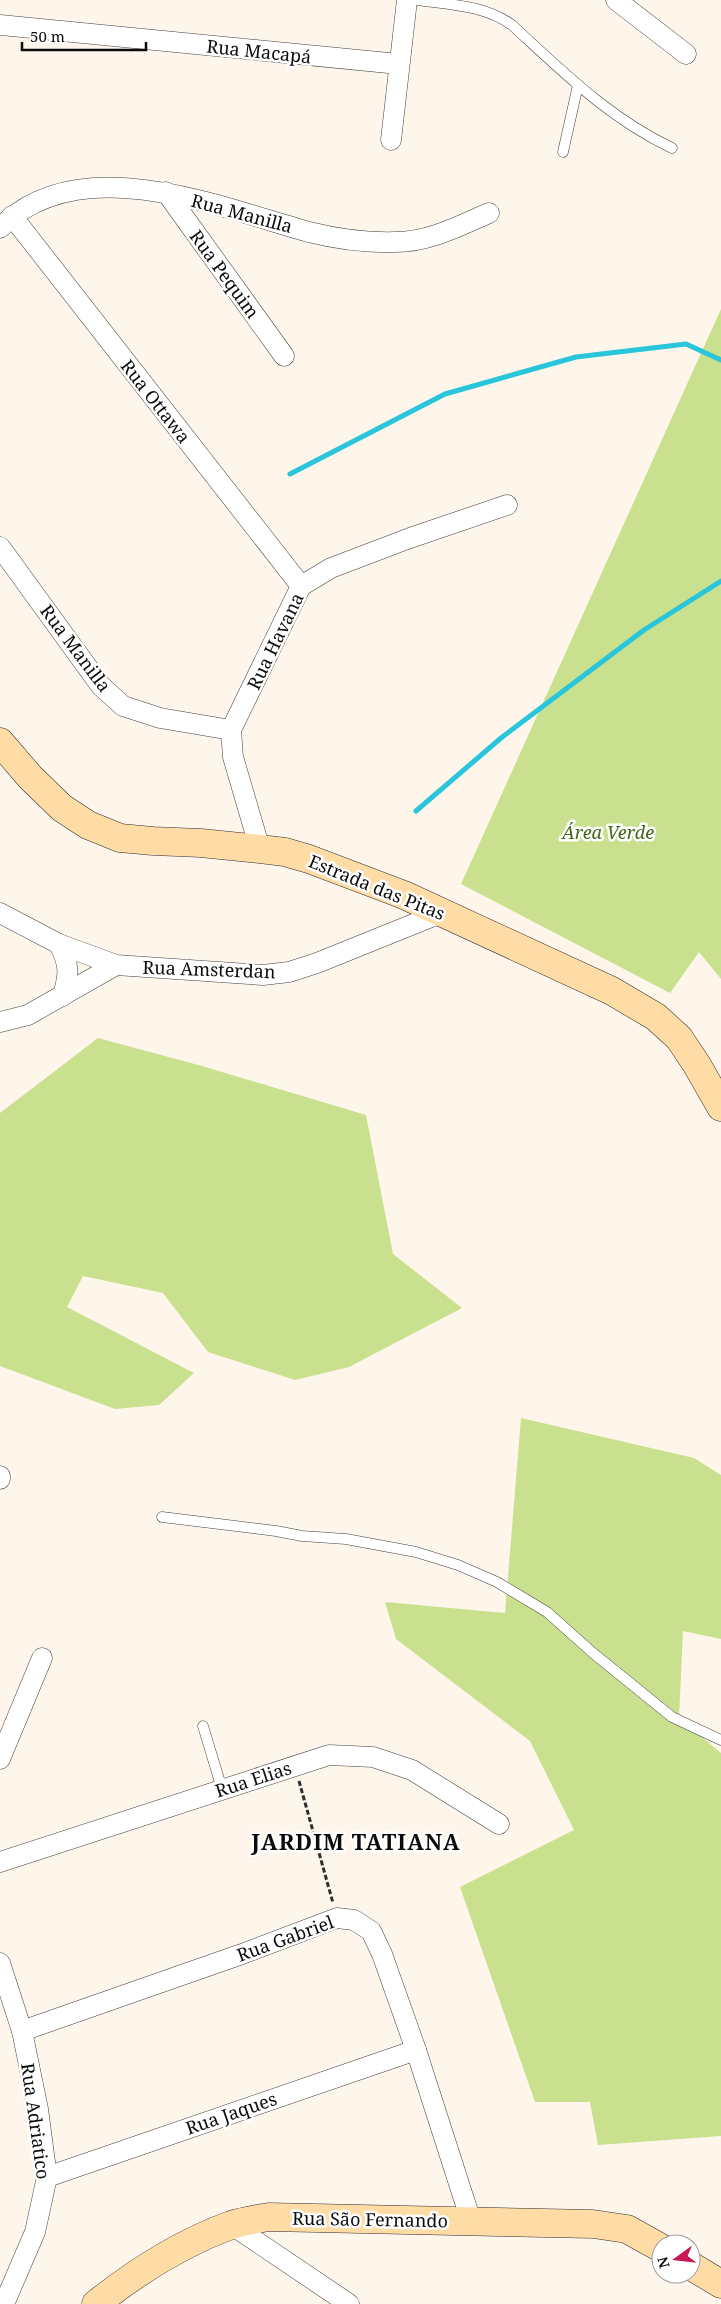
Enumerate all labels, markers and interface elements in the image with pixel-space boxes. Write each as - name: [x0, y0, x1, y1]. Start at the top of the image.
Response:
- scale bar: [22, 20, 146, 52]
- text: 50 m: [30, 26, 65, 46]
- street label: Rua Macapá: [205, 34, 313, 68]
- street label: Rua Manilla: [189, 188, 295, 238]
- street label: Rua Pequim: [185, 225, 265, 323]
- street label: Rua Ottawa: [116, 354, 196, 448]
- street label: Rua Havana: [241, 589, 309, 693]
- street label: Rua Manilla: [35, 599, 117, 697]
- park label: Área Verde: [560, 820, 654, 844]
- street label: Estrada das Pitas: [305, 849, 449, 925]
- street label: Rua Amsterdan: [142, 955, 276, 983]
- street label: Rua Elias: [212, 1755, 294, 1803]
- district label: JARDIM TATIANA: [250, 1826, 461, 1856]
- street label: Rua Gabriel: [233, 1909, 337, 1967]
- street label: Rua Adriatico: [16, 2061, 56, 2181]
- street label: Rua Jaques: [182, 2086, 280, 2140]
- street label: Rua São Fernando: [292, 2206, 448, 2232]
- north arrow: [651, 2234, 701, 2284]
- text: N: [652, 2255, 674, 2270]

